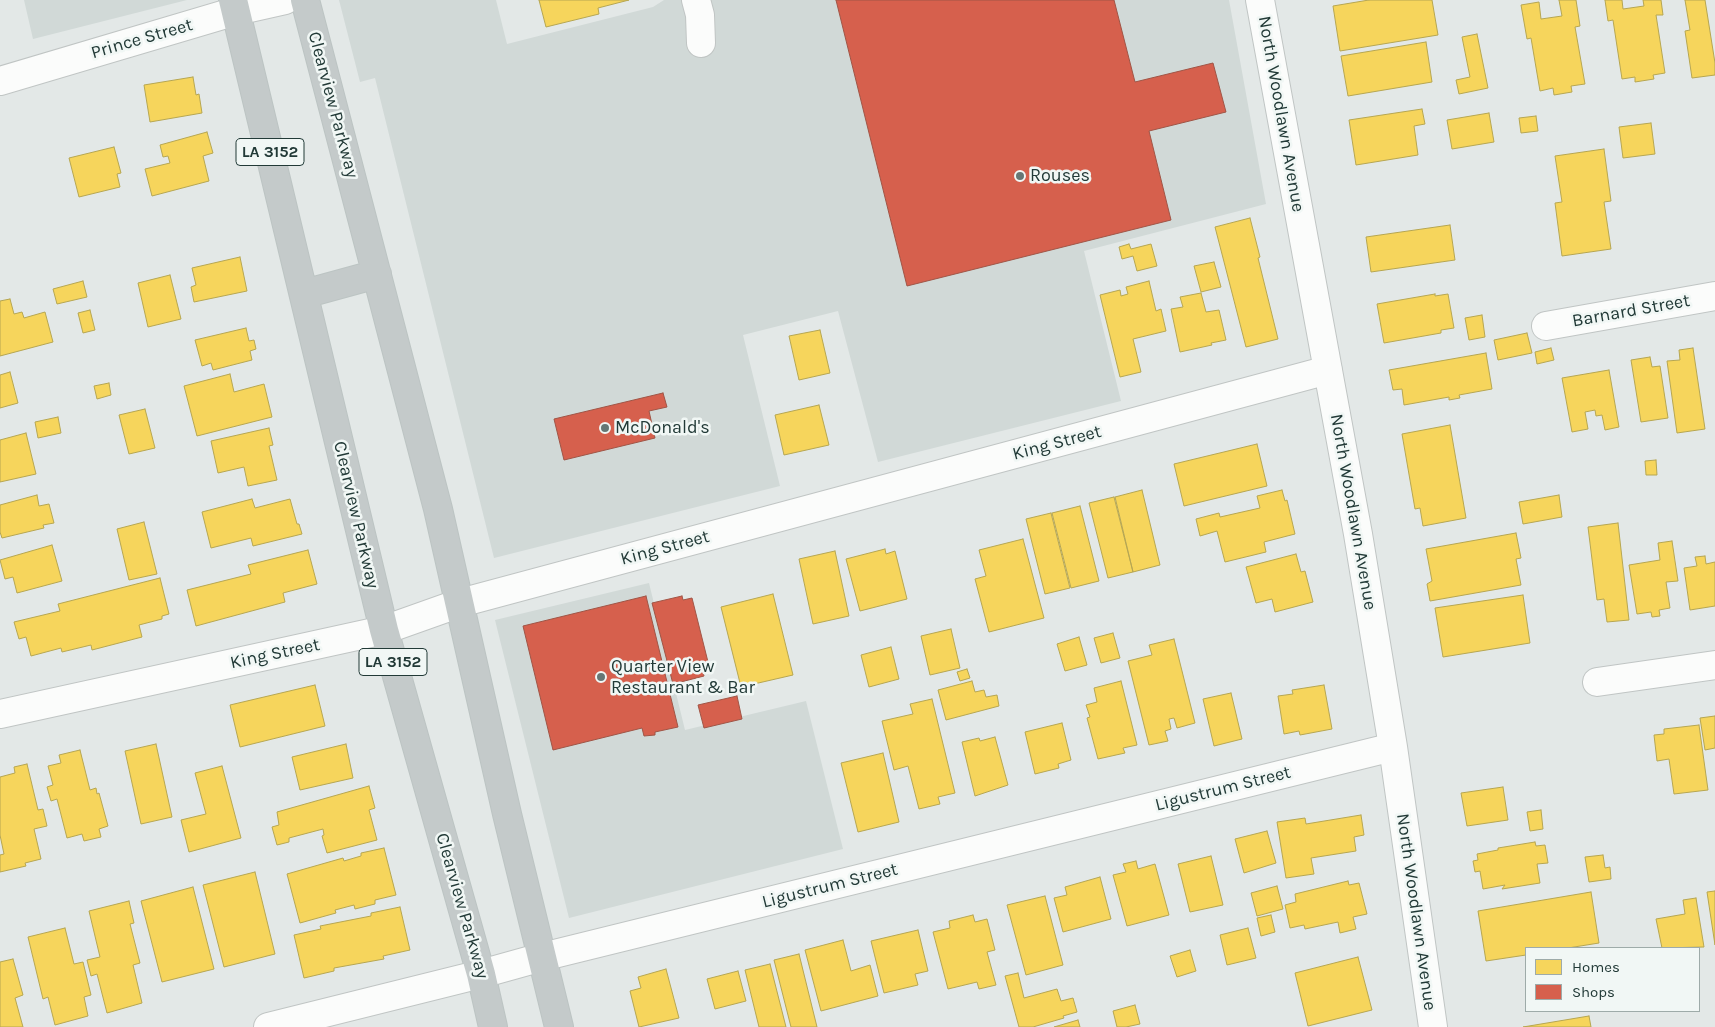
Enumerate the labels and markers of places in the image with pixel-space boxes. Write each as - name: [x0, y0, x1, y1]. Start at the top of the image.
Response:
- place label: Rouses: [1030, 165, 1090, 187]
- marker: Rouses: [1014, 170, 1026, 182]
- place label: McDonald's: [615, 417, 710, 439]
- marker: McDonald's: [599, 422, 611, 434]
- place label: Quarter View Restaurant & Bar: [611, 656, 755, 699]
- marker: Quarter View Restaurant & Bar: [595, 671, 607, 683]

